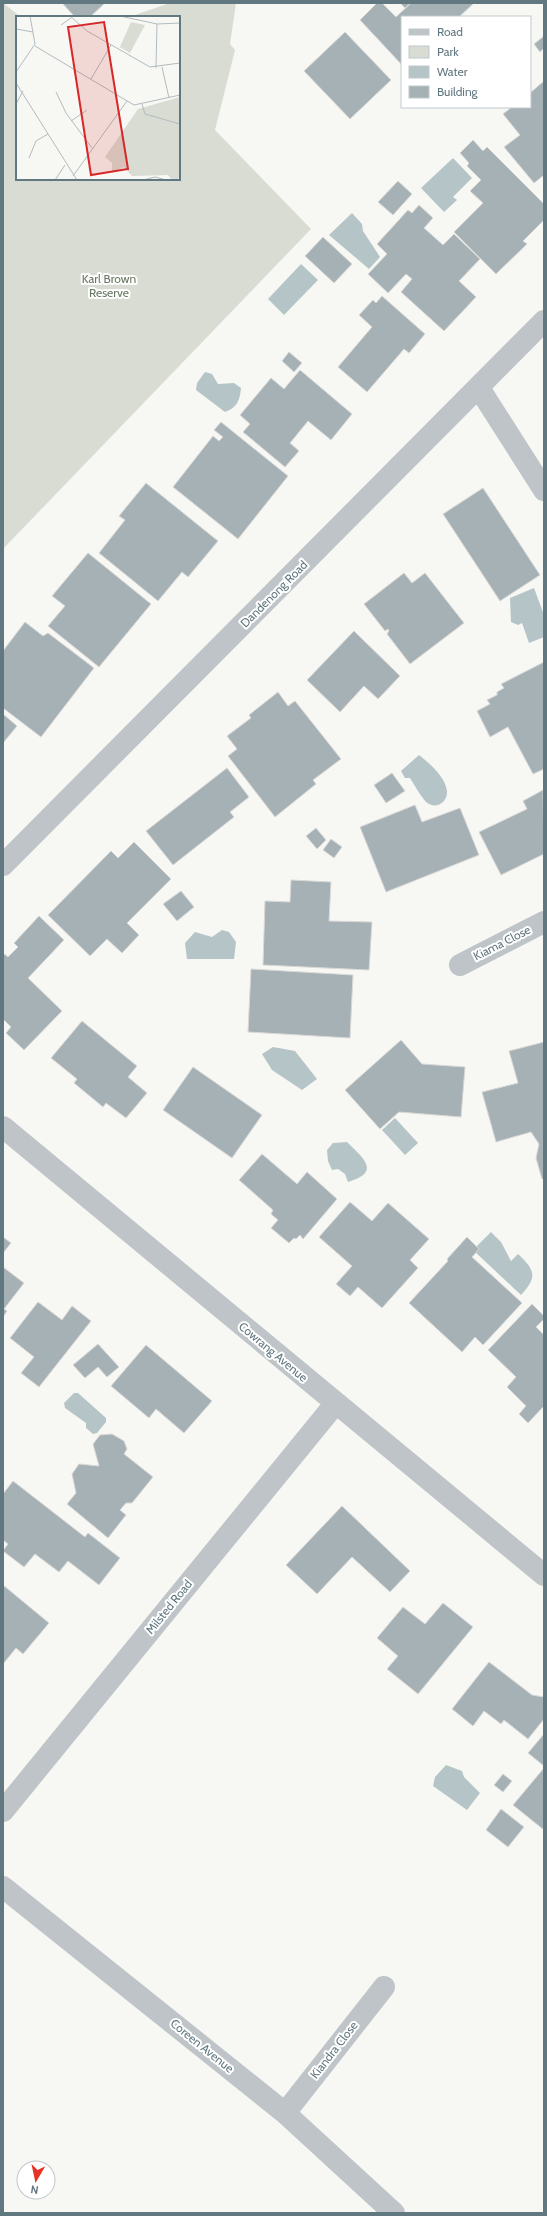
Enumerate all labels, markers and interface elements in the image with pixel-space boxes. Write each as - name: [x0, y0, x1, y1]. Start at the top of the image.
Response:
- inset map: [16, 16, 180, 180]
- legend: [401, 16, 531, 108]
- text: Road: [437, 24, 463, 39]
- text: Park: [437, 44, 459, 59]
- text: Water: [437, 64, 468, 79]
- text: Building: [437, 84, 479, 99]
- park label: Karl Brown Reserve: [82, 271, 137, 300]
- street label: Dandenong Road: [237, 557, 310, 630]
- street label: Kiama Close: [471, 922, 533, 963]
- street label: Cowrang Avenue: [236, 1318, 311, 1385]
- street label: Milsted Road: [142, 1577, 195, 1637]
- street label: Coreen Avenue: [168, 2015, 237, 2076]
- street label: Kiandra Close: [307, 2018, 361, 2081]
- north arrow: [16, 2160, 56, 2200]
- text: N: [29, 2182, 39, 2197]

